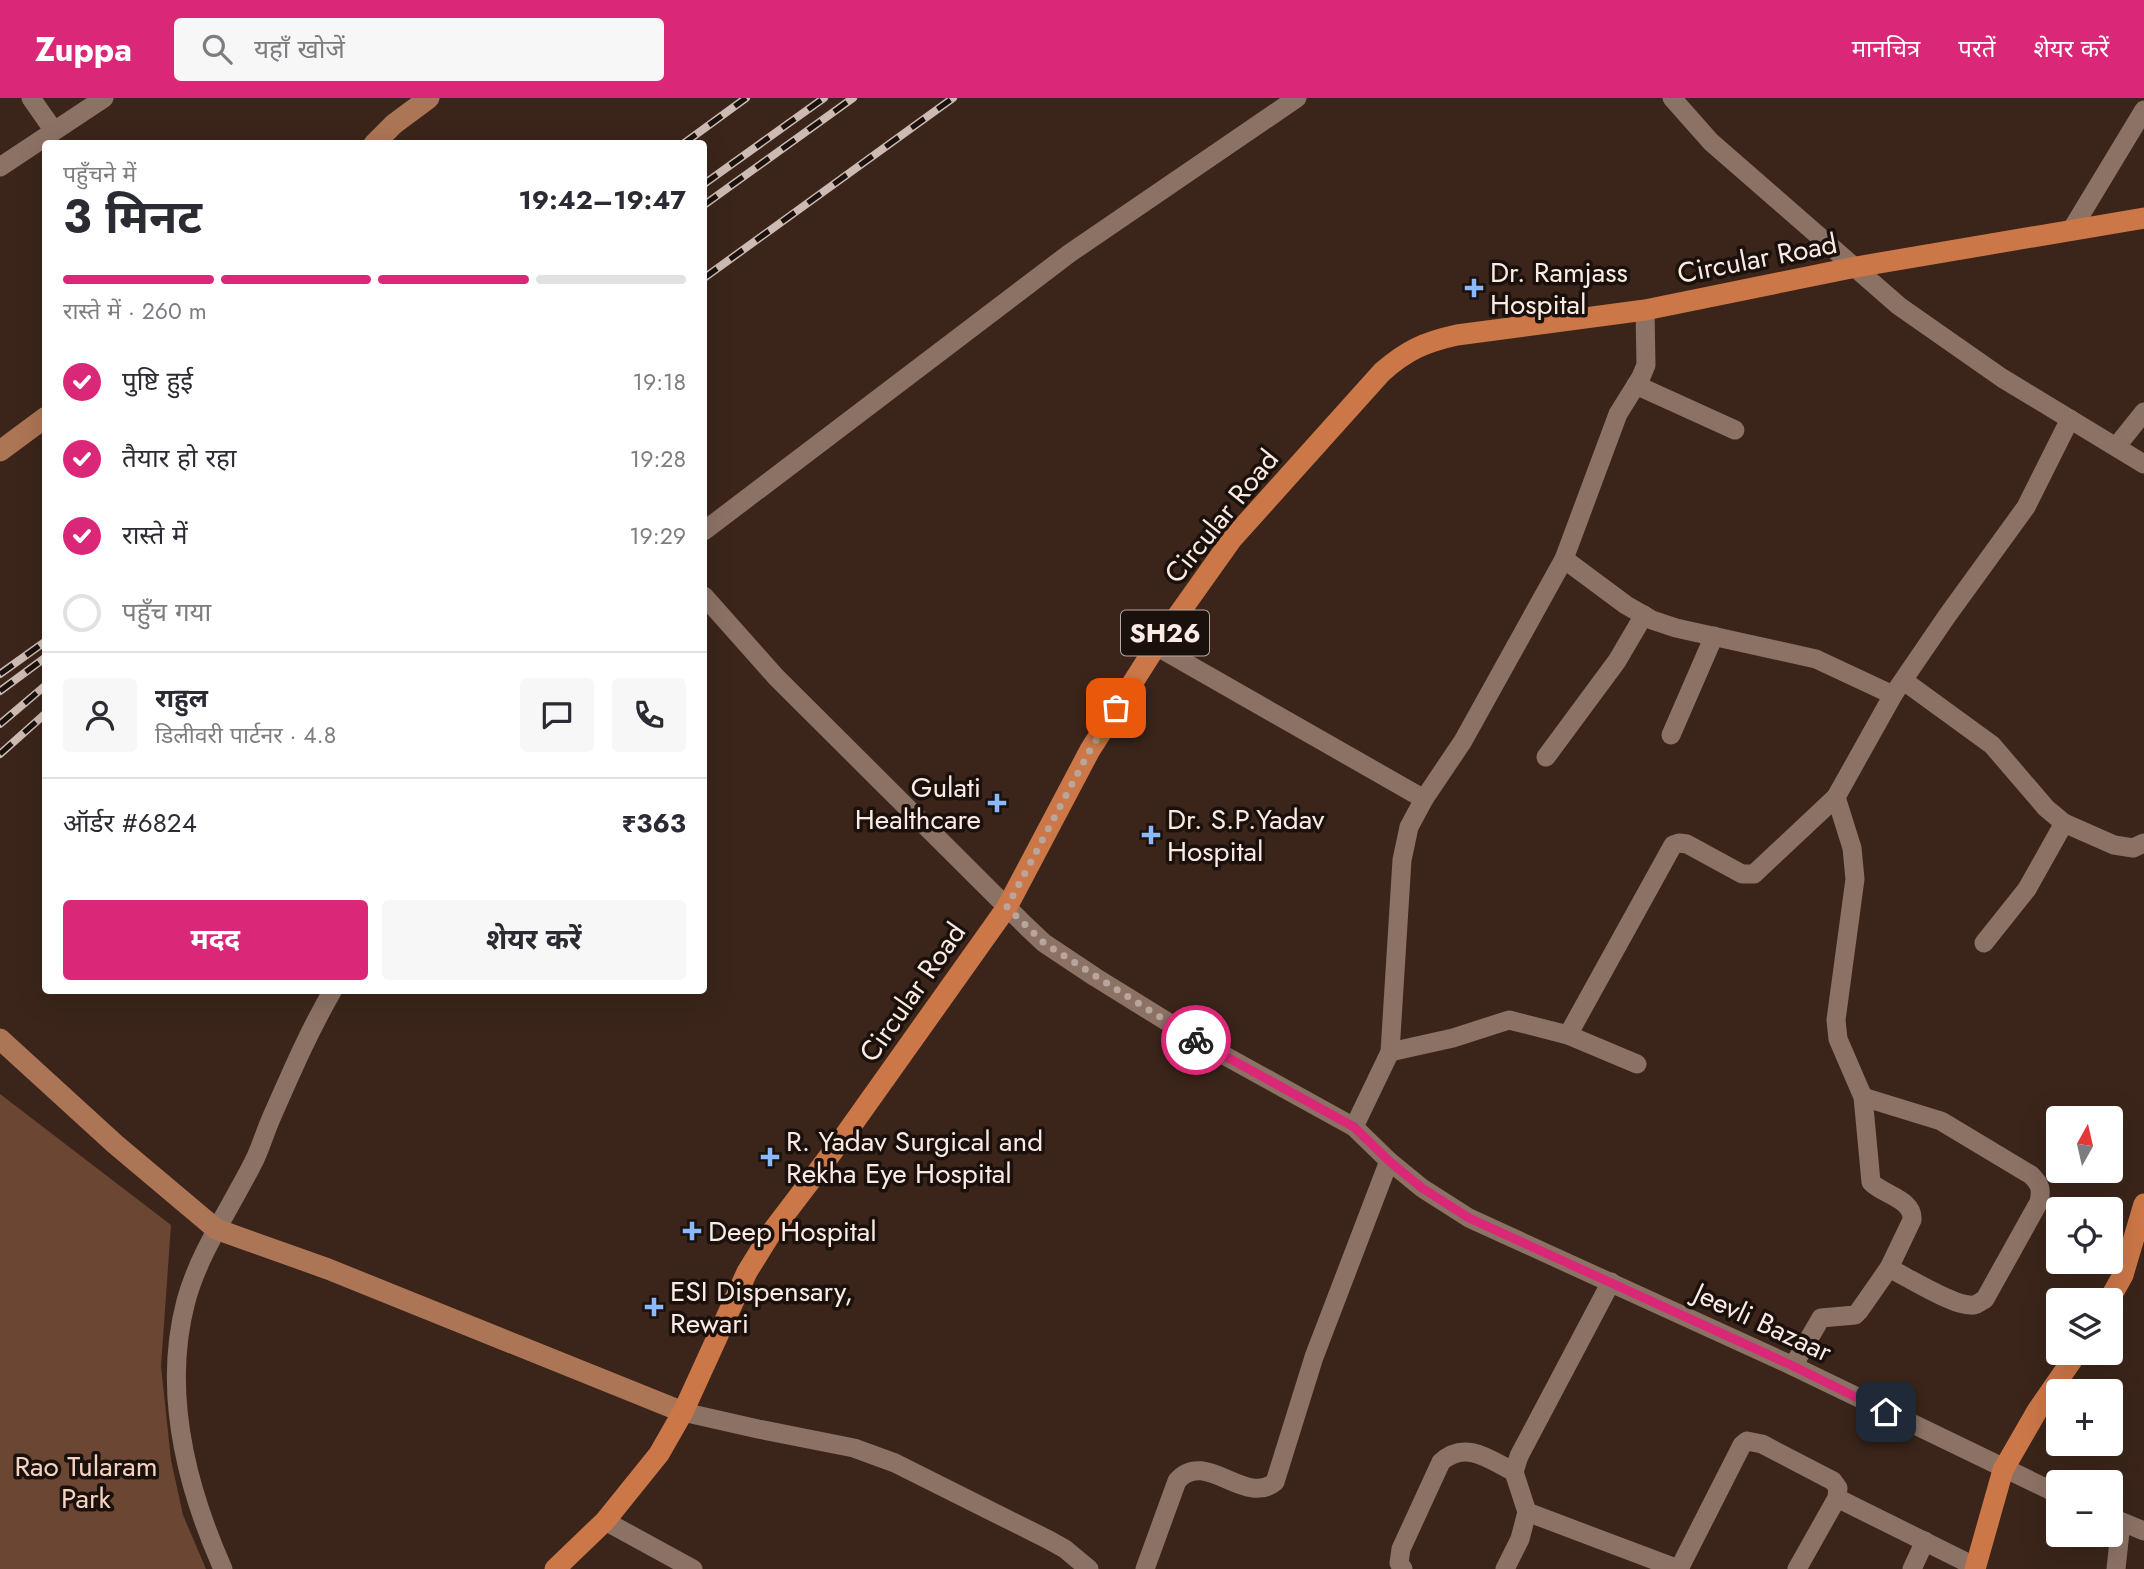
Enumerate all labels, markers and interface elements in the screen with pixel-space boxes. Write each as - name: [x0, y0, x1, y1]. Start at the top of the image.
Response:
- search box: [174, 18, 664, 81]
- text: Zuppa: [35, 26, 132, 73]
- icon: search: [198, 30, 236, 68]
- text: यहाँ खोजें: [254, 30, 345, 68]
- text: मानचित्र: [1852, 31, 1920, 66]
- text: परतें: [1958, 31, 1995, 66]
- text: शेयर करें: [2033, 31, 2109, 66]
- text: पहुँचने में: [63, 157, 136, 191]
- text: 19:42–19:47: [519, 181, 686, 219]
- text: 3 मिनट: [63, 184, 202, 250]
- street label: Circular Road: [1674, 223, 1841, 294]
- place label: Dr. Ramjass Hospital: [1490, 252, 1628, 325]
- marker: Dr. Ramjass Hospital: [1464, 278, 1484, 298]
- text: रास्ते में · 260 m: [63, 294, 207, 328]
- text: पुष्टि हुई: [122, 362, 193, 400]
- icon: check: [63, 363, 101, 401]
- text: 19:18: [633, 365, 686, 399]
- text: तैयार हो रहा: [122, 439, 237, 477]
- icon: check: [63, 440, 101, 478]
- street label: Circular Road: [1154, 440, 1288, 592]
- text: 19:28: [630, 442, 686, 476]
- text: रास्ते में: [122, 516, 188, 554]
- icon: check: [63, 517, 101, 555]
- text: 19:29: [629, 519, 686, 553]
- text: पहुँच गया: [122, 593, 211, 631]
- road number: SH26: [1121, 610, 1209, 656]
- button: person: [63, 678, 137, 752]
- button: chat: [520, 678, 594, 752]
- button: phone: [612, 678, 686, 752]
- pin: [1086, 678, 1146, 738]
- text: राहुल: [155, 679, 208, 717]
- icon: bag: [1097, 689, 1135, 727]
- text: डिलीवरी पार्टनर · 4.8: [155, 718, 336, 752]
- place label: Gulati Healthcare: [855, 767, 981, 840]
- marker: Gulati Healthcare: [987, 793, 1007, 813]
- place label: Dr. S.P.Yadav Hospital: [1167, 799, 1325, 872]
- text: ऑर्डर #6824: [63, 804, 197, 842]
- text: ₹363: [621, 804, 686, 842]
- marker: Dr. S.P.Yadav Hospital: [1141, 825, 1161, 845]
- button: मदद: [63, 900, 368, 980]
- button: शेयर करें: [382, 900, 686, 980]
- street label: Circular Road: [849, 914, 976, 1070]
- courier: [1161, 1005, 1231, 1075]
- icon: bike: [1177, 1021, 1215, 1059]
- north arrow: [2046, 1106, 2123, 1183]
- map controls: [2046, 1106, 2123, 1547]
- place label: R. Yadav Surgical and Rekha Eye Hospital: [786, 1121, 1043, 1194]
- marker: R. Yadav Surgical and Rekha Eye Hospital: [760, 1147, 780, 1167]
- button: locate: [2046, 1197, 2123, 1274]
- place label: Deep Hospital: [708, 1211, 877, 1252]
- marker: Deep Hospital: [682, 1221, 702, 1241]
- place label: ESI Dispensary, Rewari: [670, 1271, 853, 1344]
- street label: Jeevli Bazaar: [1683, 1271, 1839, 1372]
- button: layers: [2046, 1288, 2123, 1365]
- marker: ESI Dispensary, Rewari: [644, 1297, 664, 1317]
- button: +: [2046, 1379, 2123, 1456]
- pin: [1856, 1382, 1916, 1442]
- icon: home: [1867, 1393, 1905, 1431]
- park label: Rao Tularam Park: [14, 1446, 158, 1519]
- button: −: [2046, 1470, 2123, 1547]

